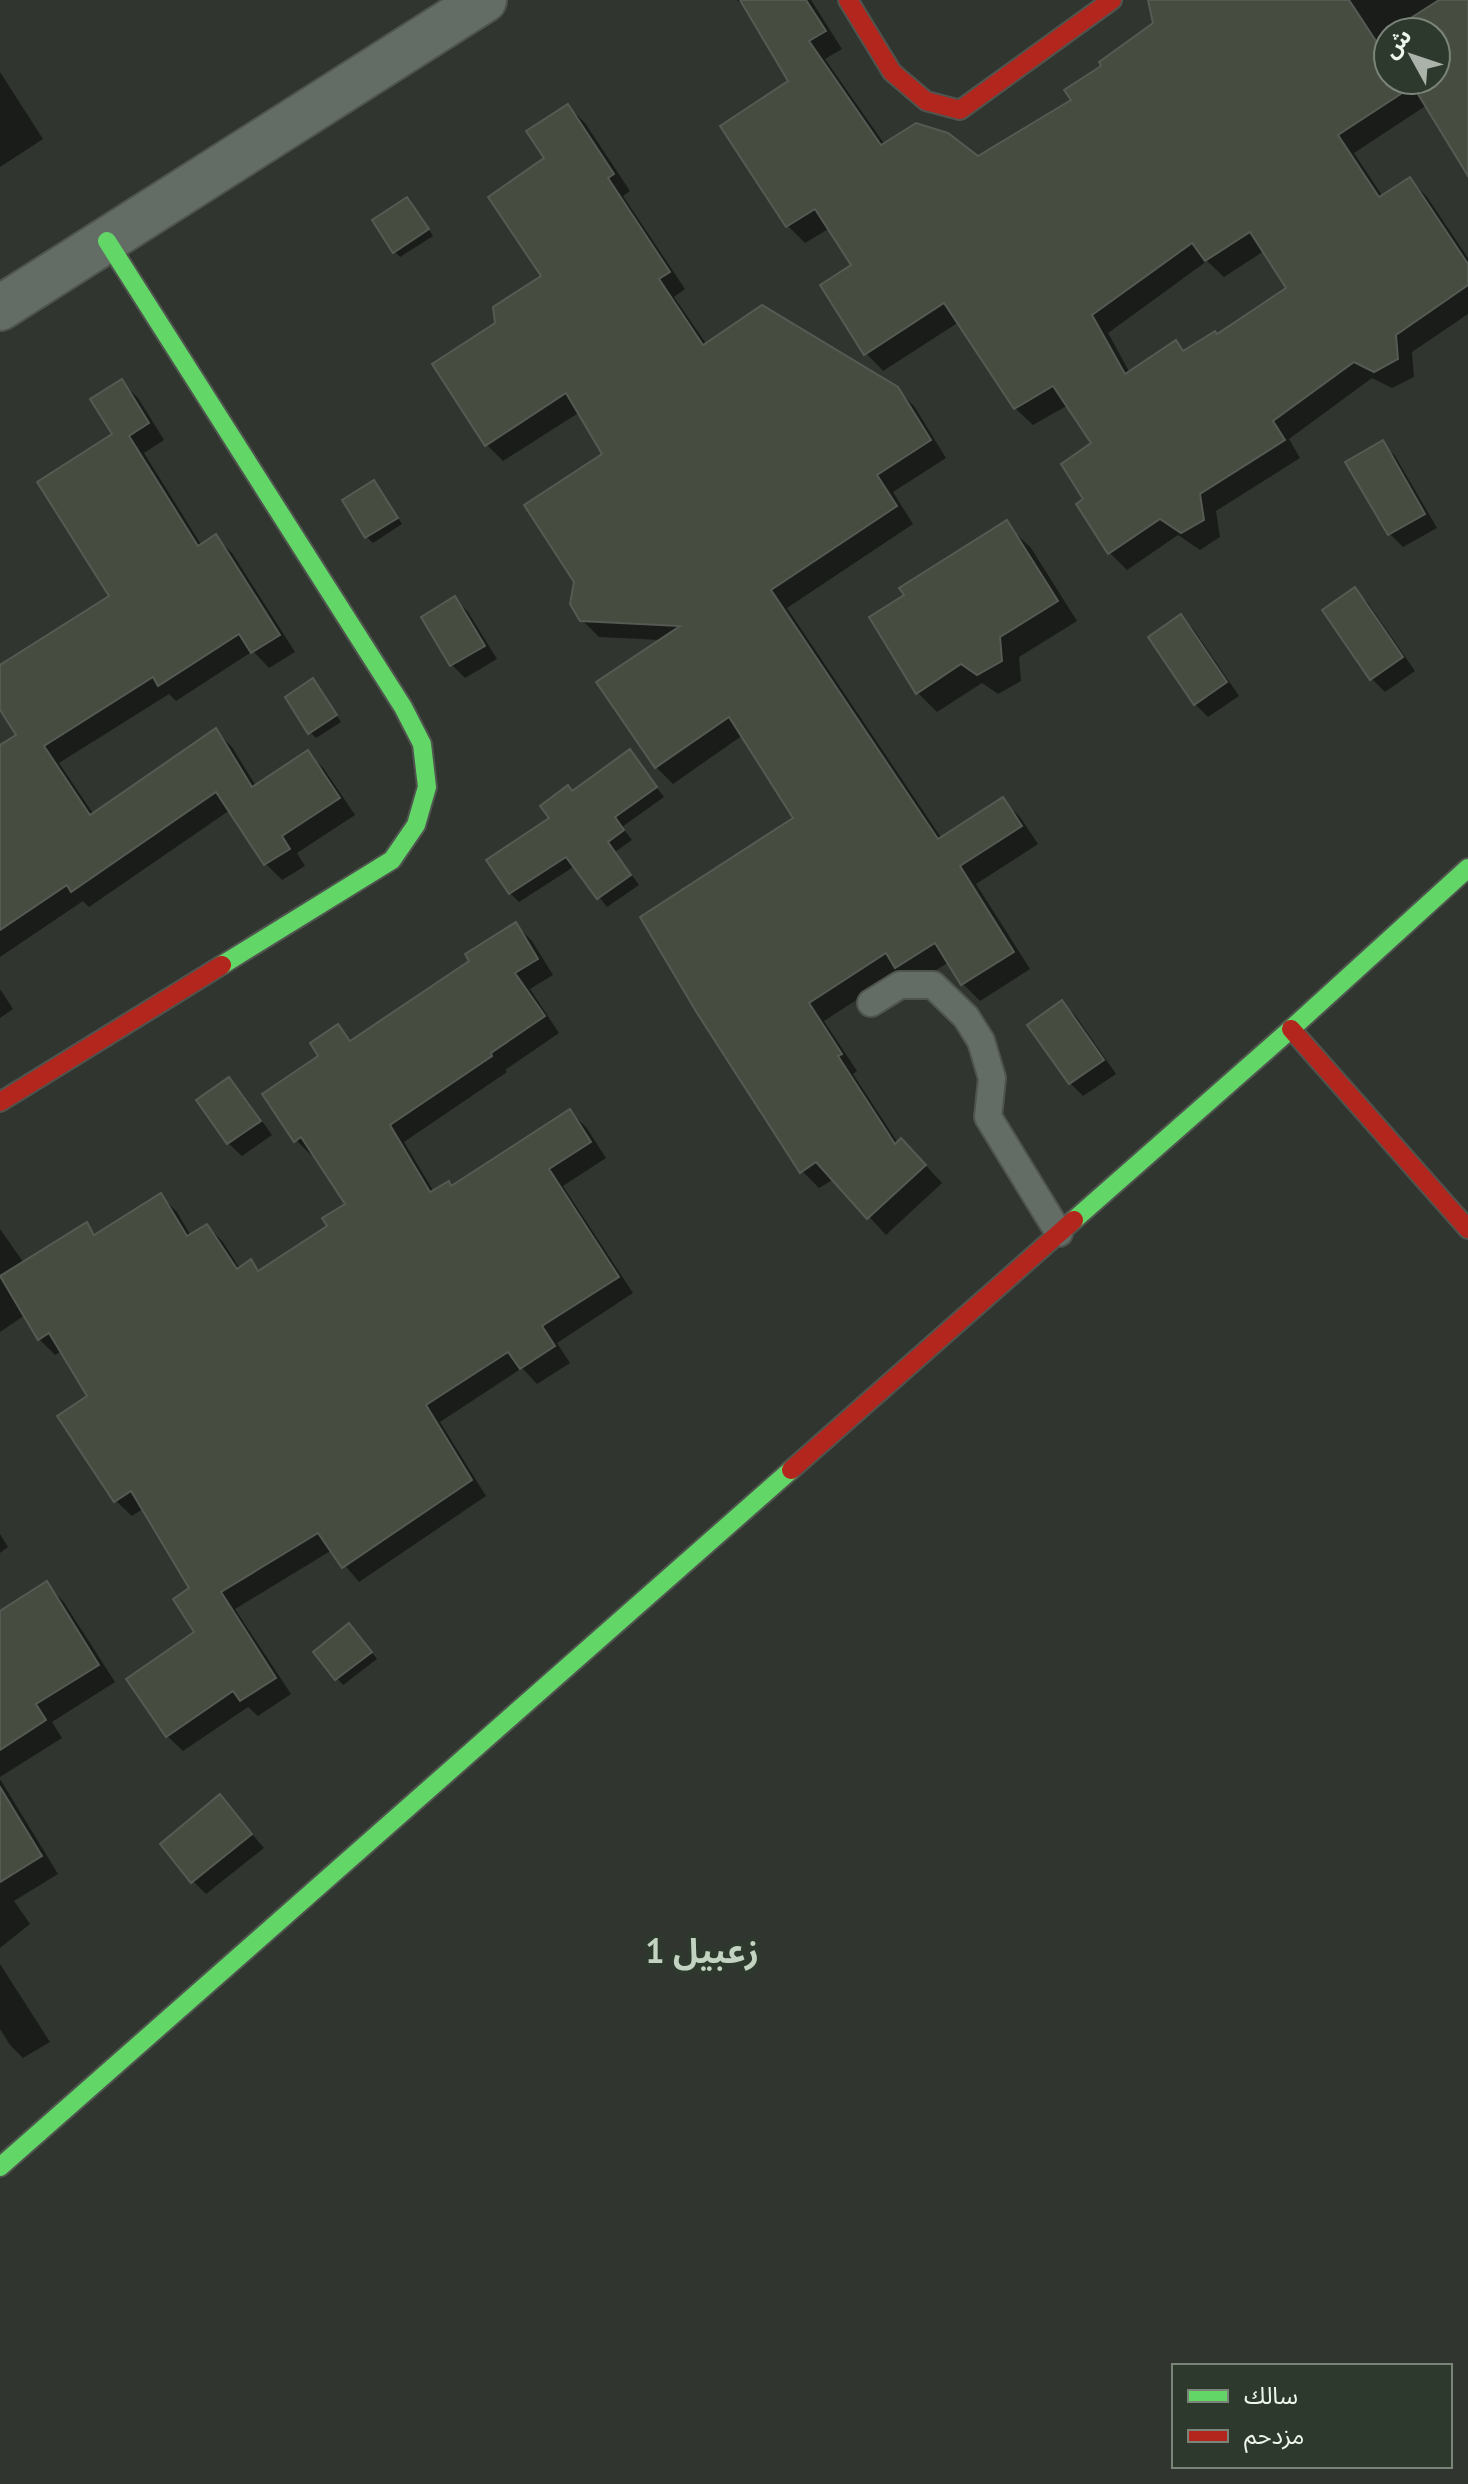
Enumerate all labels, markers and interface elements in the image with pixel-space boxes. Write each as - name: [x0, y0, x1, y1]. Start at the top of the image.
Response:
- north arrow: [1372, 16, 1452, 96]
- text: ش: [1376, 23, 1417, 64]
- district label: زعبيل 1: [645, 1928, 759, 1972]
- legend: [1172, 2364, 1452, 2468]
- text: سالك: [1244, 2380, 1298, 2411]
- text: مزدحم: [1244, 2420, 1304, 2453]

